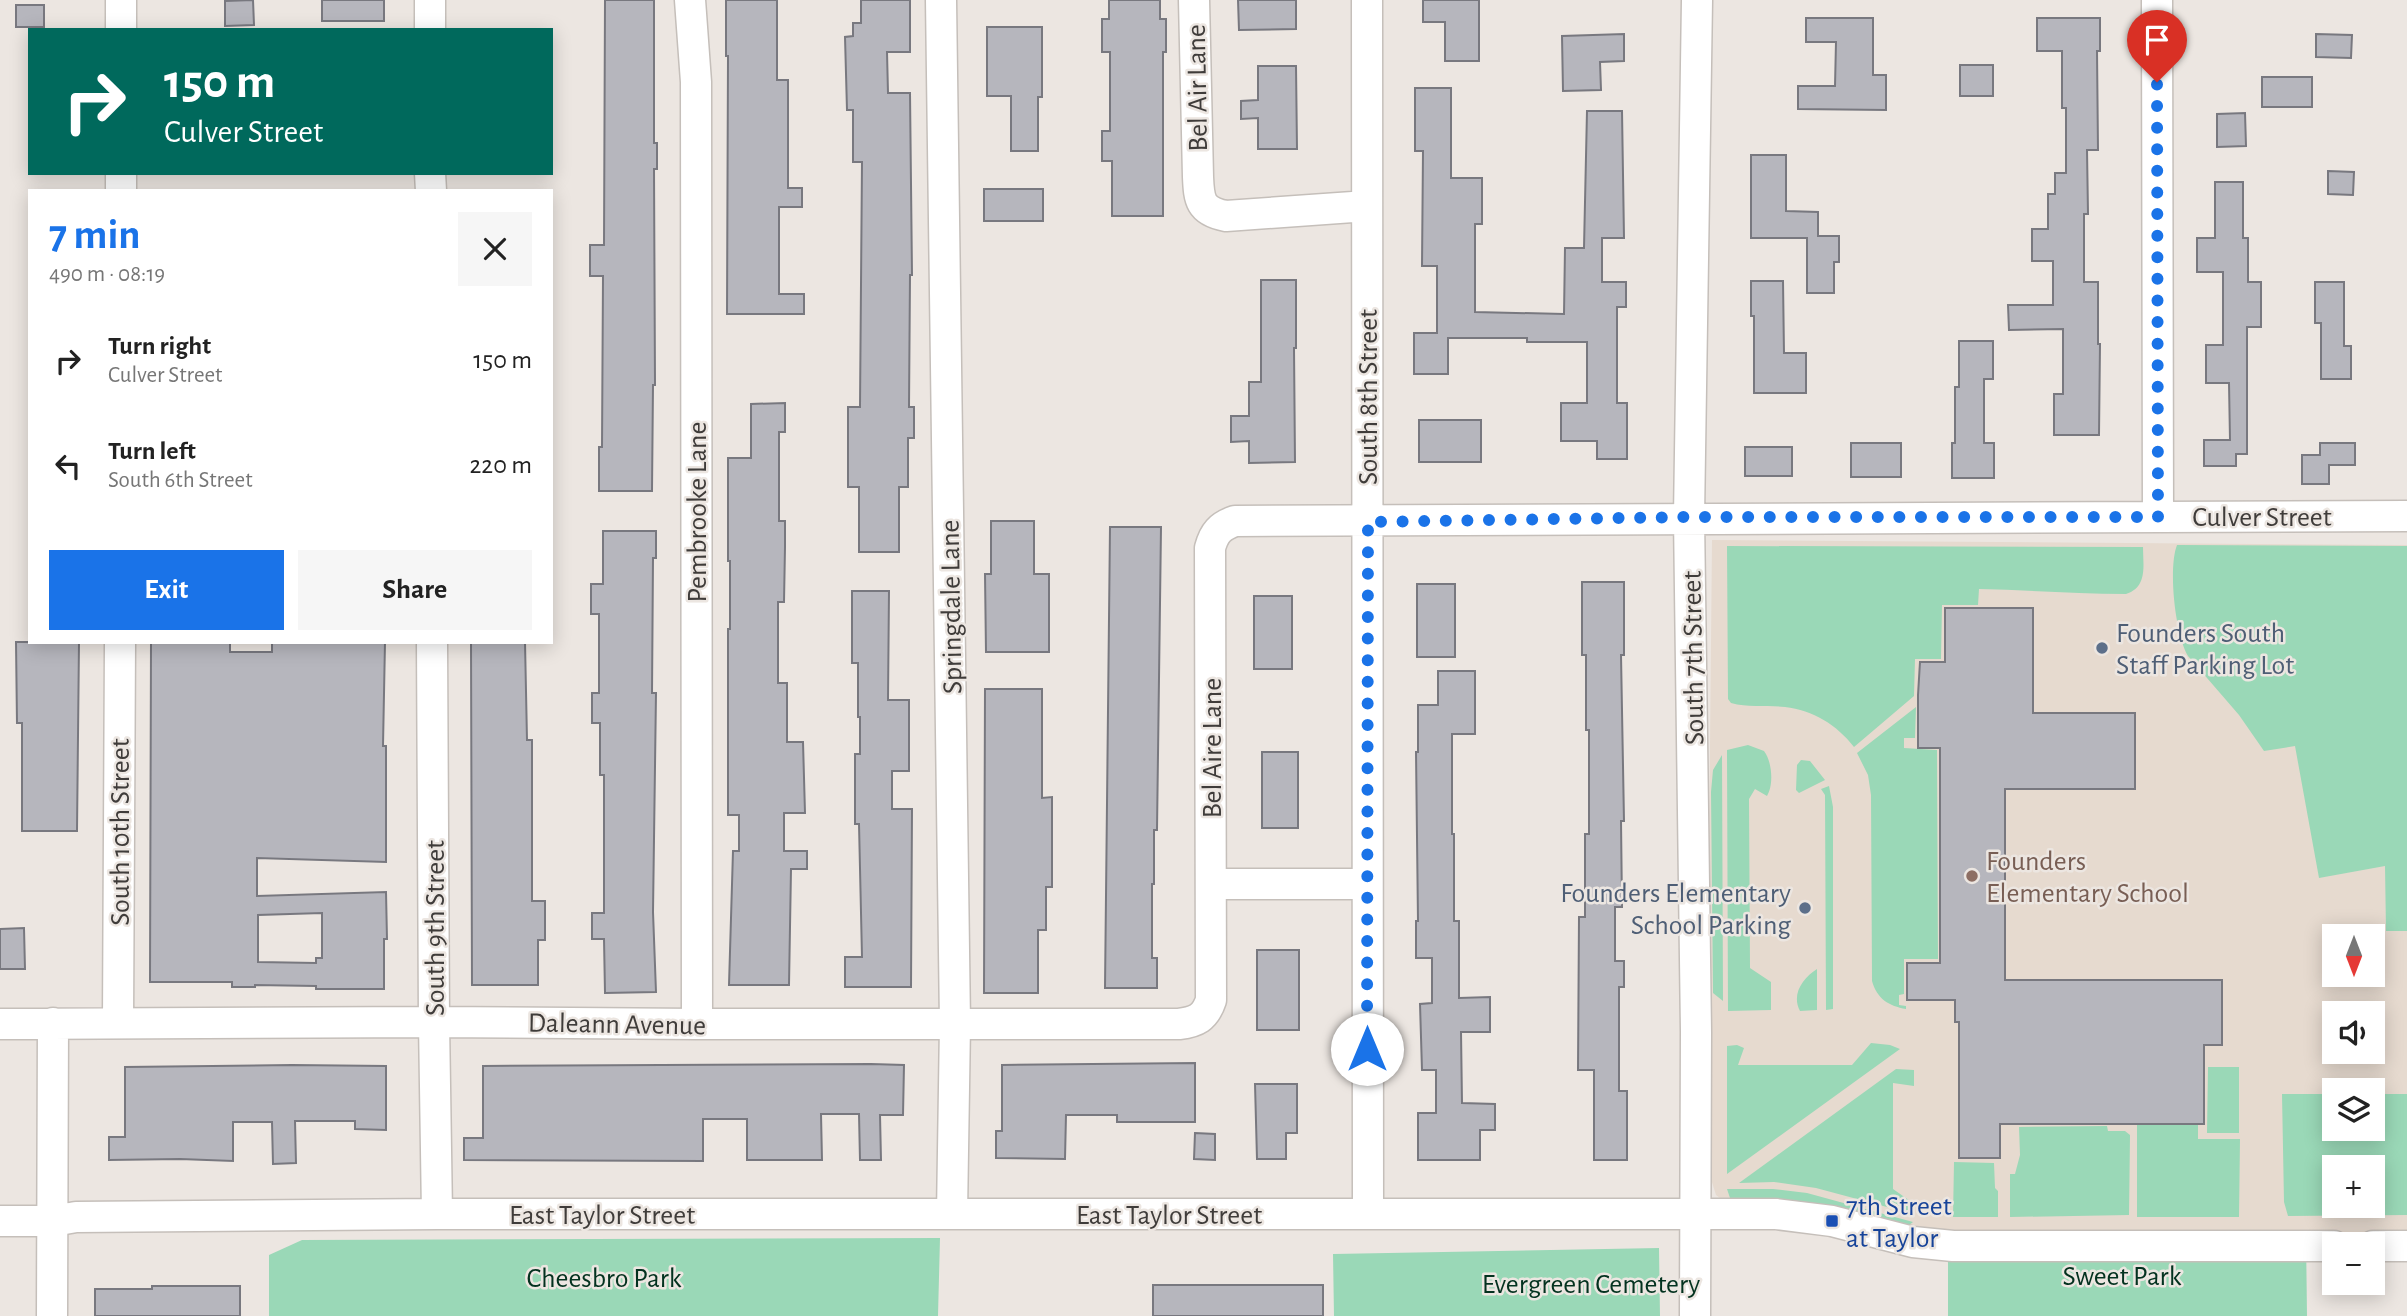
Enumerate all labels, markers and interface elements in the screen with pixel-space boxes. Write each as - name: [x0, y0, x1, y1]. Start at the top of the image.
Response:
- pin: [2127, 10, 2187, 82]
- icon: arrive: [2138, 21, 2176, 59]
- street label: Bel Air Lane: [1183, 24, 1213, 152]
- icon: right: [49, 56, 140, 147]
- text: 150 m: [164, 58, 275, 107]
- text: Culver Street: [164, 116, 323, 148]
- button: close: [458, 212, 532, 286]
- text: 7 min: [49, 214, 141, 256]
- text: 490 m · 08:19: [49, 263, 165, 286]
- street label: South 8th Street: [1355, 309, 1383, 485]
- text: Turn right: [108, 333, 211, 359]
- icon: right: [49, 342, 87, 380]
- text: 150 m: [473, 347, 532, 373]
- text: Culver Street: [108, 364, 222, 387]
- street label: Pembrooke Lane: [684, 422, 712, 602]
- text: Turn left: [108, 438, 196, 464]
- icon: left: [49, 447, 87, 485]
- text: 220 m: [470, 452, 532, 478]
- text: South 6th Street: [108, 469, 253, 492]
- street label: Culver Street: [2192, 504, 2332, 532]
- street label: Springdale Lane: [936, 519, 968, 695]
- button: Exit: [49, 550, 284, 630]
- button: Share: [298, 550, 532, 630]
- street label: South 7th Street: [1678, 570, 1710, 745]
- place label: Founders South Staff Parking Lot: [2116, 620, 2294, 680]
- marker: Founders South Staff Parking Lot: [2094, 640, 2110, 656]
- street label: Bel Aire Lane: [1199, 678, 1227, 818]
- street label: South 10th Street: [107, 738, 135, 926]
- street label: South 9th Street: [422, 840, 450, 1016]
- place label: Founders Elementary School: [1986, 848, 2189, 908]
- marker: Founders Elementary School: [1964, 868, 1980, 884]
- place label: Founders Elementary School Parking: [1560, 880, 1791, 940]
- marker: Founders Elementary School Parking: [1797, 900, 1813, 916]
- north arrow: [2322, 924, 2385, 987]
- map controls: [2322, 924, 2385, 1295]
- button: sound: [2322, 1001, 2385, 1064]
- street label: Daleann Avenue: [528, 1009, 706, 1041]
- position arrow: [1330, 1012, 1404, 1086]
- button: layers: [2322, 1078, 2385, 1141]
- button: +: [2322, 1155, 2385, 1218]
- place label: 7th Street at Taylor: [1846, 1193, 1952, 1253]
- street label: East Taylor Street: [509, 1202, 695, 1230]
- street label: East Taylor Street: [1076, 1202, 1262, 1230]
- marker: 7th Street at Taylor: [1824, 1213, 1840, 1229]
- button: −: [2322, 1232, 2385, 1295]
- park label: Sweet Park: [2063, 1263, 2182, 1291]
- park label: Cheesbro Park: [526, 1265, 682, 1293]
- park label: Evergreen Cemetery: [1482, 1271, 1700, 1299]

